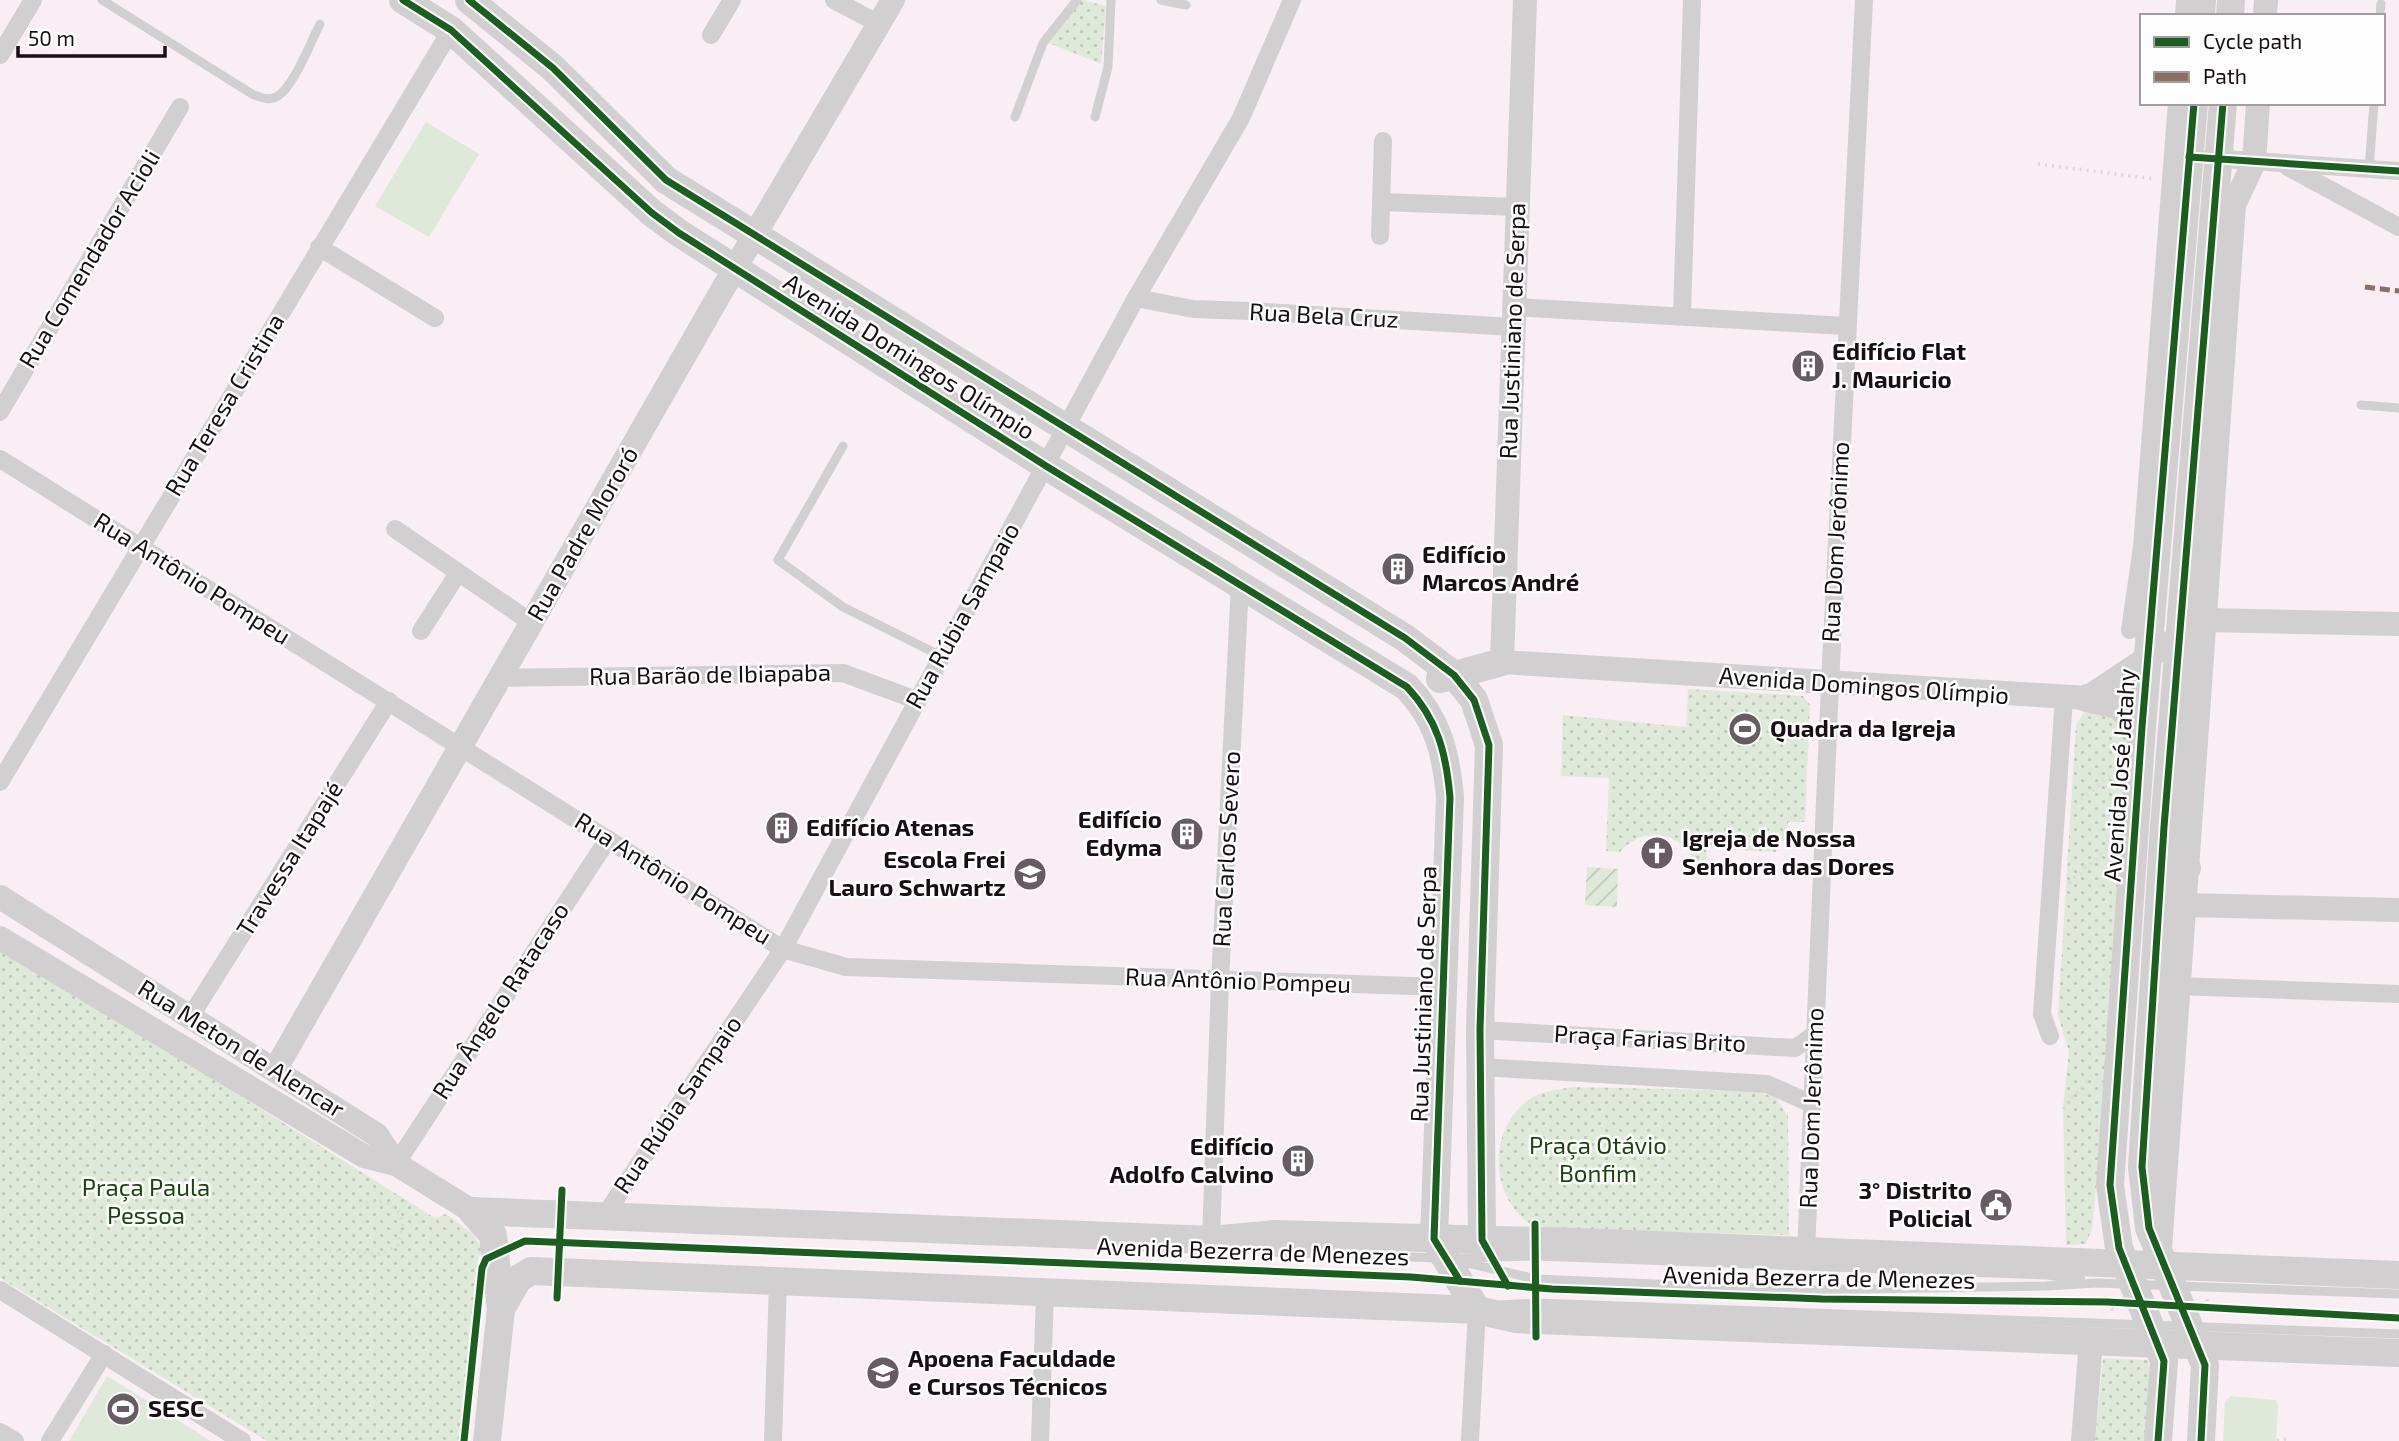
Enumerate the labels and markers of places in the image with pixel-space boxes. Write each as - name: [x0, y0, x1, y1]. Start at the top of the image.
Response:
- place label: Edifício Flat J. Mauricio: [1832, 336, 1966, 393]
- building icon: Edifício Flat J. Mauricio: [1789, 347, 1827, 385]
- place label: Edifício Marcos André: [1422, 539, 1579, 596]
- building icon: Edifício Marcos André: [1379, 550, 1417, 588]
- sports icon: Quadra da Igreja: [1726, 710, 1764, 748]
- place label: Quadra da Igreja: [1770, 713, 1956, 743]
- place label: Edifício Edyma: [1078, 804, 1162, 861]
- building icon: Edifício Atenas: [763, 809, 801, 847]
- place label: Edifício Atenas: [806, 812, 974, 841]
- building icon: Edifício Edyma: [1168, 815, 1206, 853]
- place label: Igreja de Nossa Senhora das Dores: [1682, 823, 1894, 880]
- church icon: Igreja de Nossa Senhora das Dores: [1638, 834, 1676, 872]
- place label: Escola Frei Lauro Schwartz: [828, 844, 1006, 901]
- school or university icon: Escola Frei Lauro Schwartz: [1011, 855, 1049, 893]
- place label: Edifício Adolfo Calvino: [1109, 1131, 1274, 1188]
- building icon: Edifício Adolfo Calvino: [1279, 1142, 1317, 1180]
- place label: 3° Distrito Policial: [1858, 1175, 1972, 1232]
- public building icon: 3° Distrito Policial: [1977, 1186, 2015, 1224]
- place label: Apoena Faculdade e Cursos Técnicos: [908, 1343, 1116, 1400]
- school or university icon: Apoena Faculdade e Cursos Técnicos: [864, 1354, 902, 1392]
- sports icon: SESC: [104, 1390, 142, 1428]
- place label: SESC: [148, 1393, 204, 1422]

